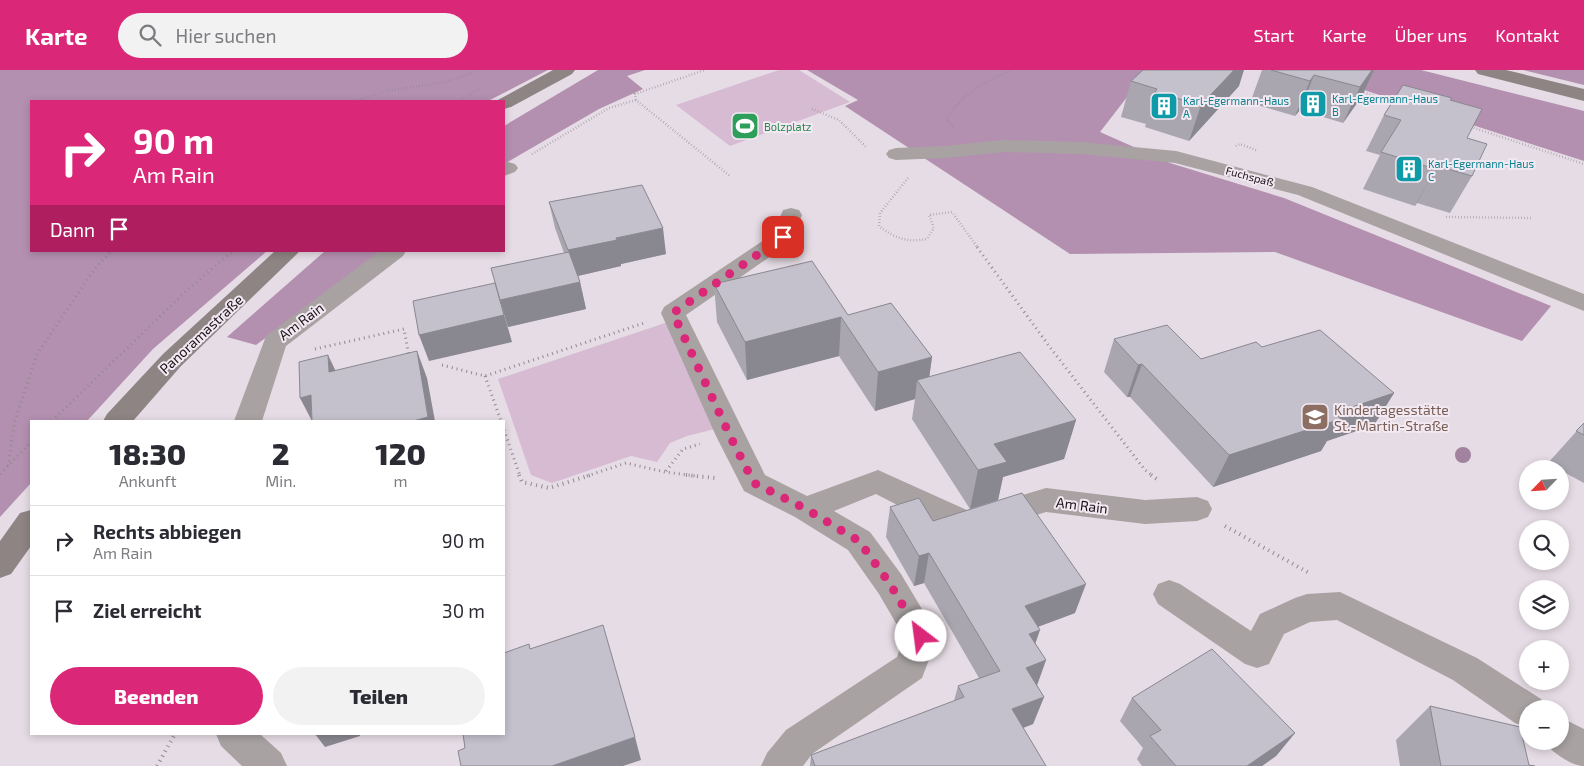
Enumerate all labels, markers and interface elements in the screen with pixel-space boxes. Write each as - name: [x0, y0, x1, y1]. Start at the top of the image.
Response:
- search box: [118, 13, 468, 58]
- text: Karte: [25, 21, 88, 50]
- icon: search: [136, 21, 164, 49]
- text: Hier suchen: [176, 24, 277, 47]
- text: Start: [1253, 24, 1294, 46]
- text: Karte: [1322, 24, 1367, 46]
- text: Über uns: [1395, 24, 1467, 46]
- text: Kontakt: [1495, 24, 1559, 46]
- building icon: Karl-Egermann-Haus B: [1298, 89, 1328, 119]
- building icon: Karl-Egermann-Haus A: [1149, 91, 1179, 121]
- place label: Karl-Egermann-Haus B: [1332, 92, 1439, 118]
- place label: Karl-Egermann-Haus A: [1183, 94, 1290, 120]
- sports icon: Bolzplatz: [730, 111, 760, 141]
- text: 90 m: [133, 119, 214, 161]
- icon: right: [50, 120, 115, 185]
- place label: Bolzplatz: [764, 120, 812, 133]
- building icon: Karl-Egermann-Haus C: [1394, 154, 1424, 184]
- place label: Karl-Egermann-Haus C: [1428, 157, 1535, 183]
- text: Am Rain: [133, 161, 215, 187]
- street label: Fuchspaß: [1225, 163, 1276, 189]
- icon: arrive: [105, 215, 133, 243]
- pin: [762, 216, 804, 258]
- text: Dann: [50, 218, 95, 241]
- icon: arrive: [769, 223, 797, 251]
- street label: Panoramastraße: [156, 291, 246, 377]
- street label: Am Rain: [275, 299, 327, 343]
- place label: Kindertagesstätte St.-Martin-Straße: [1334, 401, 1449, 434]
- school or university icon: Kindertagesstätte St.-Martin-Straße: [1300, 402, 1330, 432]
- text: 18:30: [109, 435, 186, 471]
- text: 2: [272, 435, 290, 471]
- text: 120: [375, 435, 426, 471]
- north arrow: [1519, 460, 1569, 510]
- map controls: [1519, 460, 1569, 750]
- text: Ankunft: [119, 471, 177, 490]
- text: Min.: [265, 471, 296, 490]
- text: m: [394, 471, 408, 490]
- street label: Am Rain: [1055, 493, 1109, 517]
- text: Rechts abbiegen: [93, 520, 241, 543]
- button: search: [1519, 520, 1569, 570]
- icon: right: [50, 527, 78, 555]
- text: 90 m: [442, 529, 485, 552]
- text: Am Rain: [93, 543, 152, 562]
- button: layers: [1519, 580, 1569, 630]
- icon: arrive: [50, 597, 78, 625]
- text: Ziel erreicht: [93, 599, 202, 622]
- text: 30 m: [442, 599, 485, 622]
- position arrow: [894, 609, 946, 661]
- button: +: [1519, 640, 1569, 690]
- button: Beenden: [50, 667, 263, 725]
- button: Teilen: [273, 667, 485, 725]
- button: −: [1519, 700, 1569, 750]

